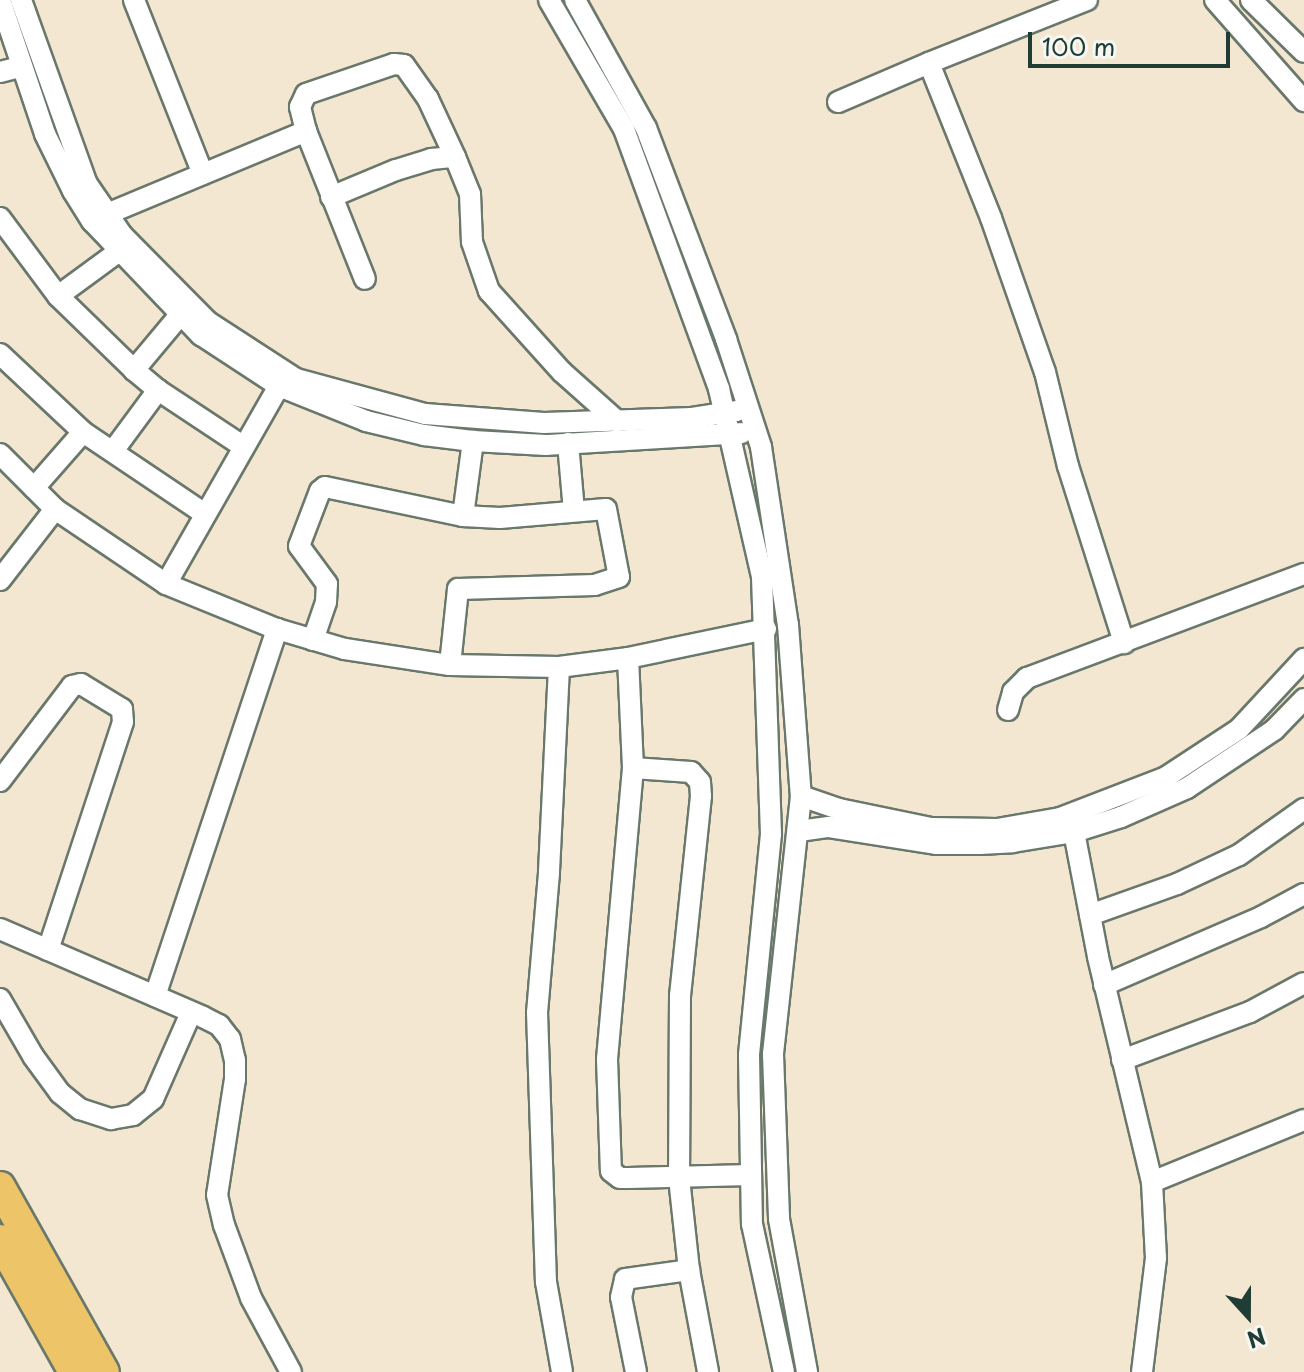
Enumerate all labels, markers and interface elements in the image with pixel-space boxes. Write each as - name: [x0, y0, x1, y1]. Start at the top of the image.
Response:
- scale bar: [1032, 16, 1234, 66]
- text: 100 m: [1042, 28, 1115, 64]
- north arrow: [1208, 1276, 1288, 1356]
- text: N: [1243, 1320, 1271, 1357]

